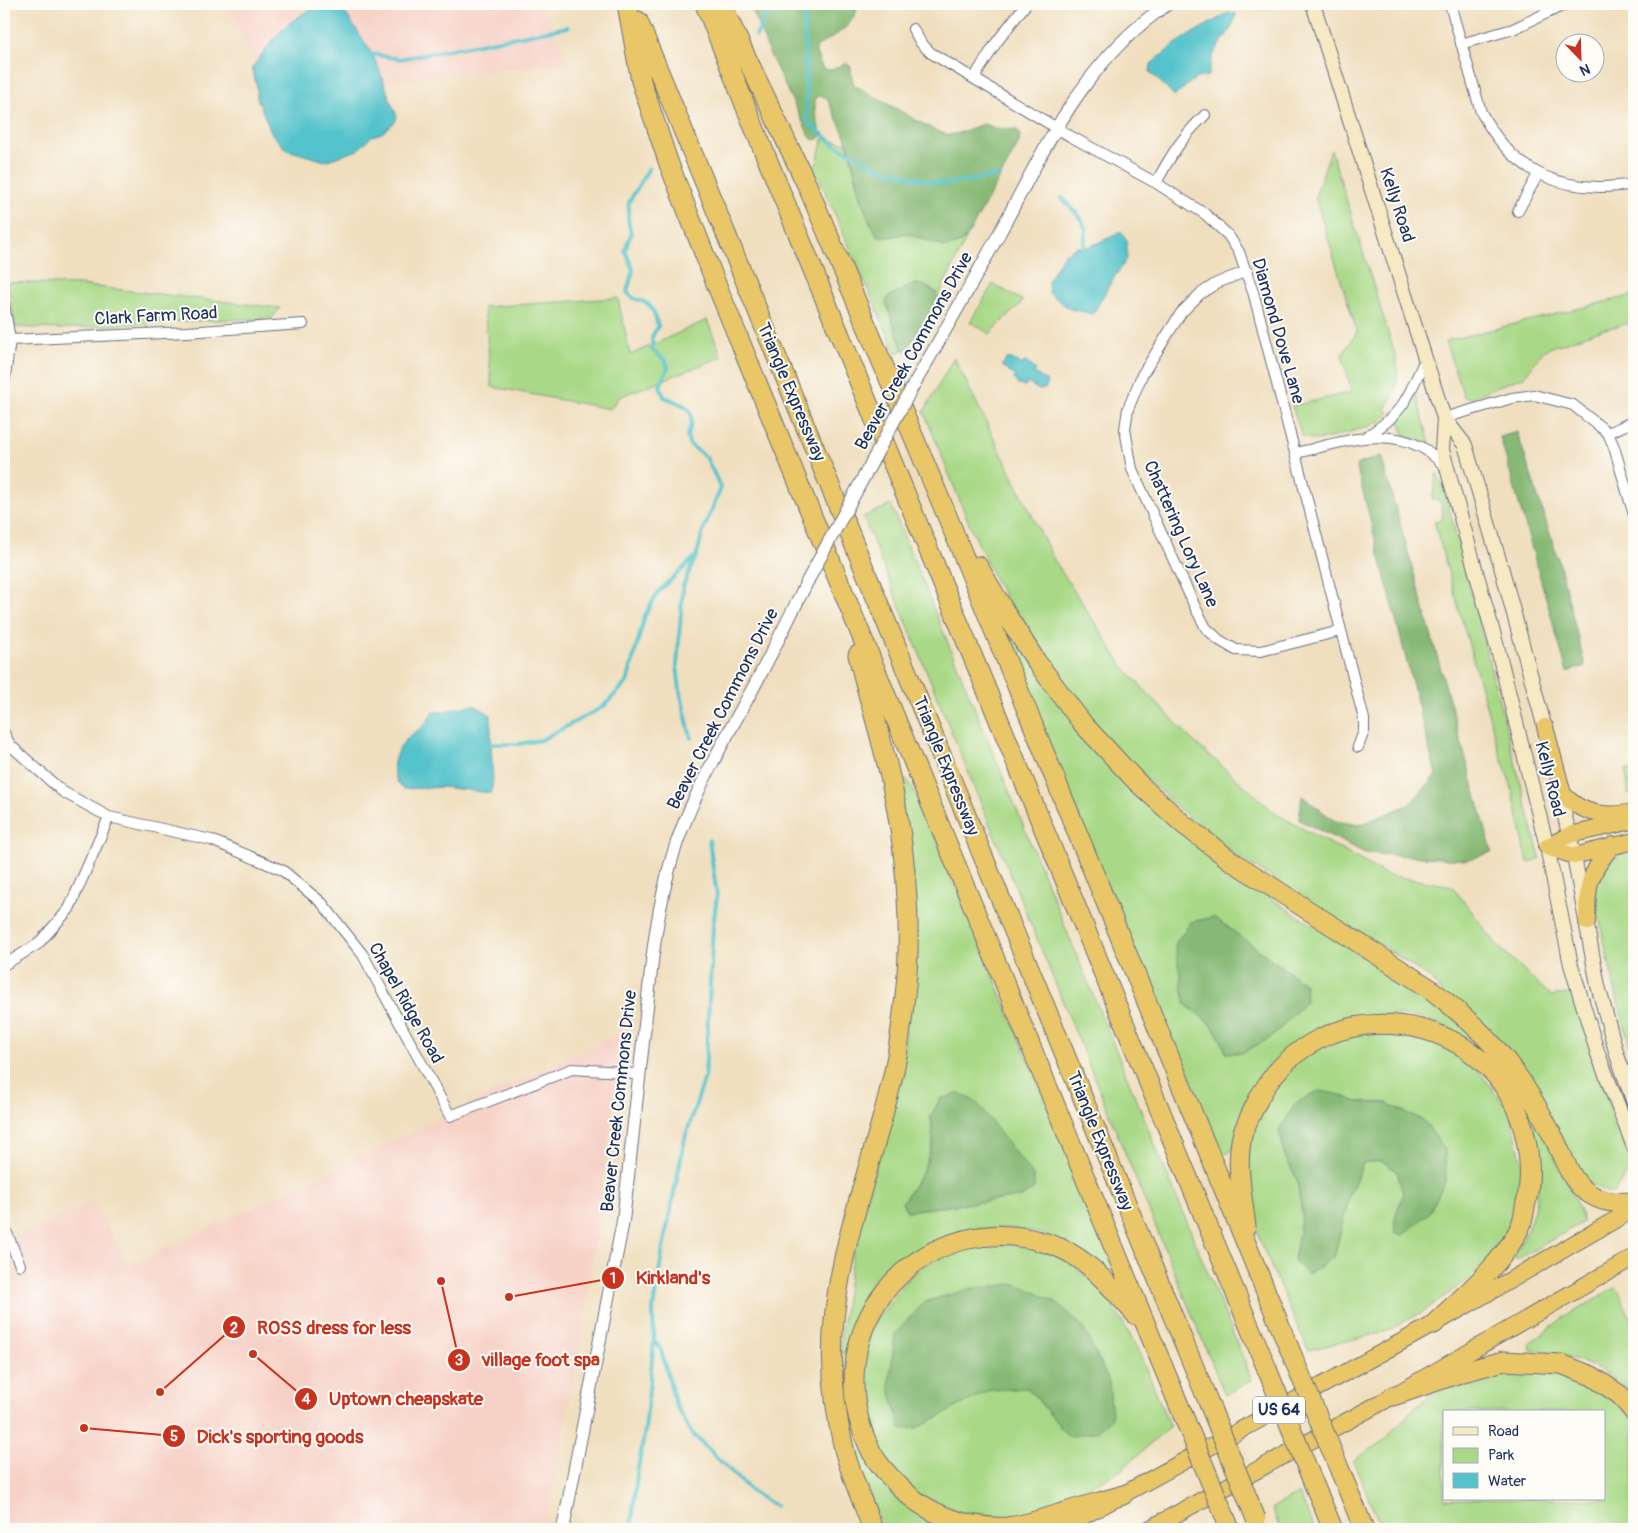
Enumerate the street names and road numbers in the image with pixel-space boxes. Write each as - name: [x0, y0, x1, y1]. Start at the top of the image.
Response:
- street label: Kelly Road: [1374, 165, 1420, 245]
- street label: Beaver Creek Commons Drive: [850, 248, 978, 454]
- street label: Diamond Dove Lane: [1246, 256, 1310, 406]
- street label: Clark Farm Road: [94, 301, 218, 331]
- street label: Triangle Expressway: [751, 319, 831, 465]
- street label: Chattering Lory Lane: [1138, 457, 1224, 611]
- street label: Beaver Creek Commons Drive: [662, 604, 784, 814]
- street label: Triangle Expressway: [908, 693, 985, 839]
- street label: Kelly Road: [1530, 739, 1570, 819]
- street label: Chapel Ridge Road: [363, 938, 449, 1068]
- street label: Beaver Creek Commons Drive: [596, 989, 642, 1213]
- street label: Triangle Expressway: [1062, 1068, 1139, 1214]
- road number: US 64: [1253, 1396, 1305, 1424]

